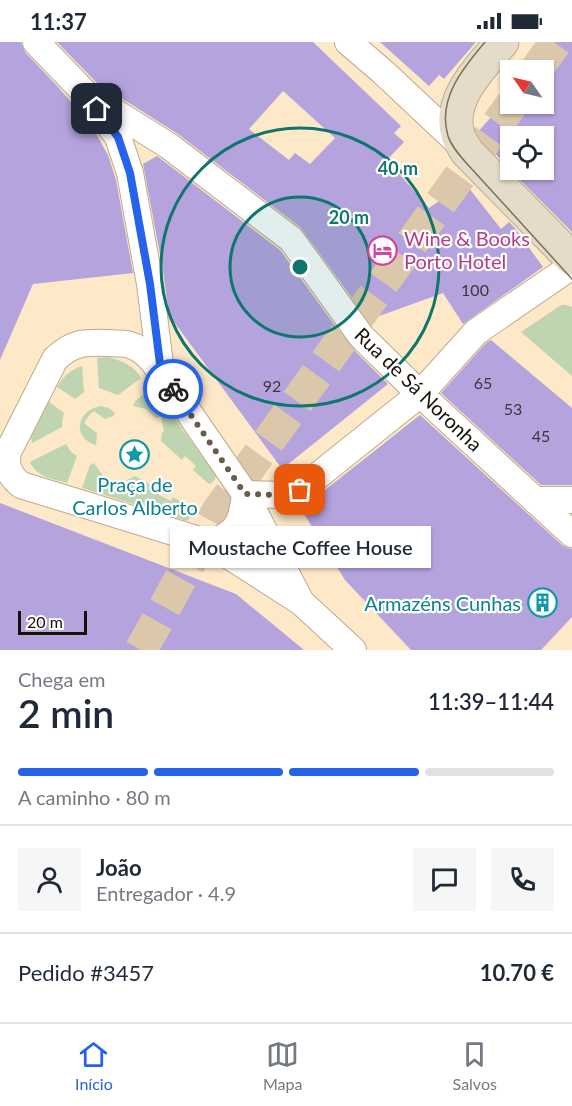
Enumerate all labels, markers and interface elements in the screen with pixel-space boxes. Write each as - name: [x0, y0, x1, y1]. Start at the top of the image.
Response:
- text: 11:37: [30, 8, 87, 35]
- north arrow: [500, 60, 554, 114]
- map controls: [500, 60, 554, 180]
- pin: [71, 83, 122, 134]
- icon: home: [80, 92, 113, 125]
- button: locate: [500, 126, 554, 180]
- text: 40 m: [378, 157, 418, 179]
- text: 20 m: [329, 206, 369, 228]
- place label: Wine & Books Porto Hotel: [404, 226, 530, 273]
- hotel icon: Wine & Books Porto Hotel: [367, 234, 399, 266]
- centre of rings: [290, 257, 310, 277]
- house number: 100: [461, 280, 489, 299]
- street label: Rua de Sá Noronha: [350, 322, 488, 456]
- courier: [143, 359, 203, 419]
- icon: bike: [157, 373, 190, 406]
- house number: 65: [474, 373, 492, 392]
- house number: 92: [263, 376, 281, 395]
- house number: 53: [504, 399, 522, 418]
- house number: 45: [532, 426, 550, 445]
- place icon: Praça de Carlos Alberto: [119, 438, 151, 470]
- pin: [274, 464, 325, 515]
- place label: Praça de Carlos Alberto: [72, 472, 198, 519]
- icon: bag: [283, 473, 316, 506]
- callout: Moustache Coffee House: [170, 526, 430, 568]
- text: Moustache Coffee House: [188, 535, 413, 559]
- building icon: Armazéns Cunhas: [526, 587, 558, 619]
- place label: Armazéns Cunhas: [364, 591, 521, 615]
- scale bar: [18, 608, 87, 636]
- text: 20 m: [27, 612, 63, 631]
- text: Chega em: [18, 667, 106, 691]
- text: 11:39–11:44: [428, 688, 554, 715]
- text: 2 min: [18, 690, 114, 736]
- text: A caminho · 80 m: [18, 785, 171, 809]
- button: person: [18, 848, 81, 911]
- button: chat: [413, 848, 476, 911]
- button: phone: [491, 848, 554, 911]
- text: João: [96, 854, 142, 881]
- text: Entregador · 4.9: [96, 881, 236, 905]
- text: Pedido #3457: [18, 959, 154, 986]
- text: 10.70 €: [480, 959, 554, 986]
- tab: Início: [75, 1038, 113, 1093]
- tab: Mapa: [263, 1038, 302, 1093]
- tab: Salvos: [453, 1038, 497, 1093]

